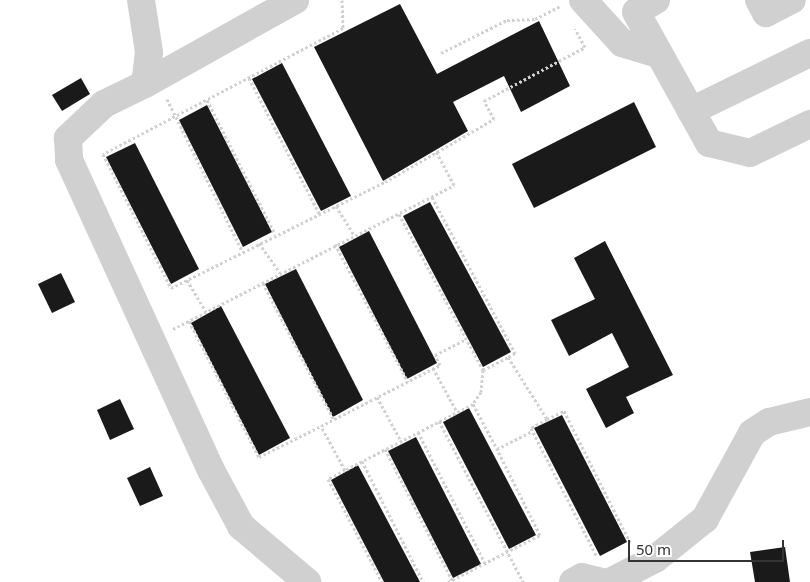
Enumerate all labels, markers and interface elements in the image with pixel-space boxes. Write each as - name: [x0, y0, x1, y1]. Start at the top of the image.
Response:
- scale bar: [630, 530, 786, 562]
- text: 50 m: [636, 539, 671, 559]

